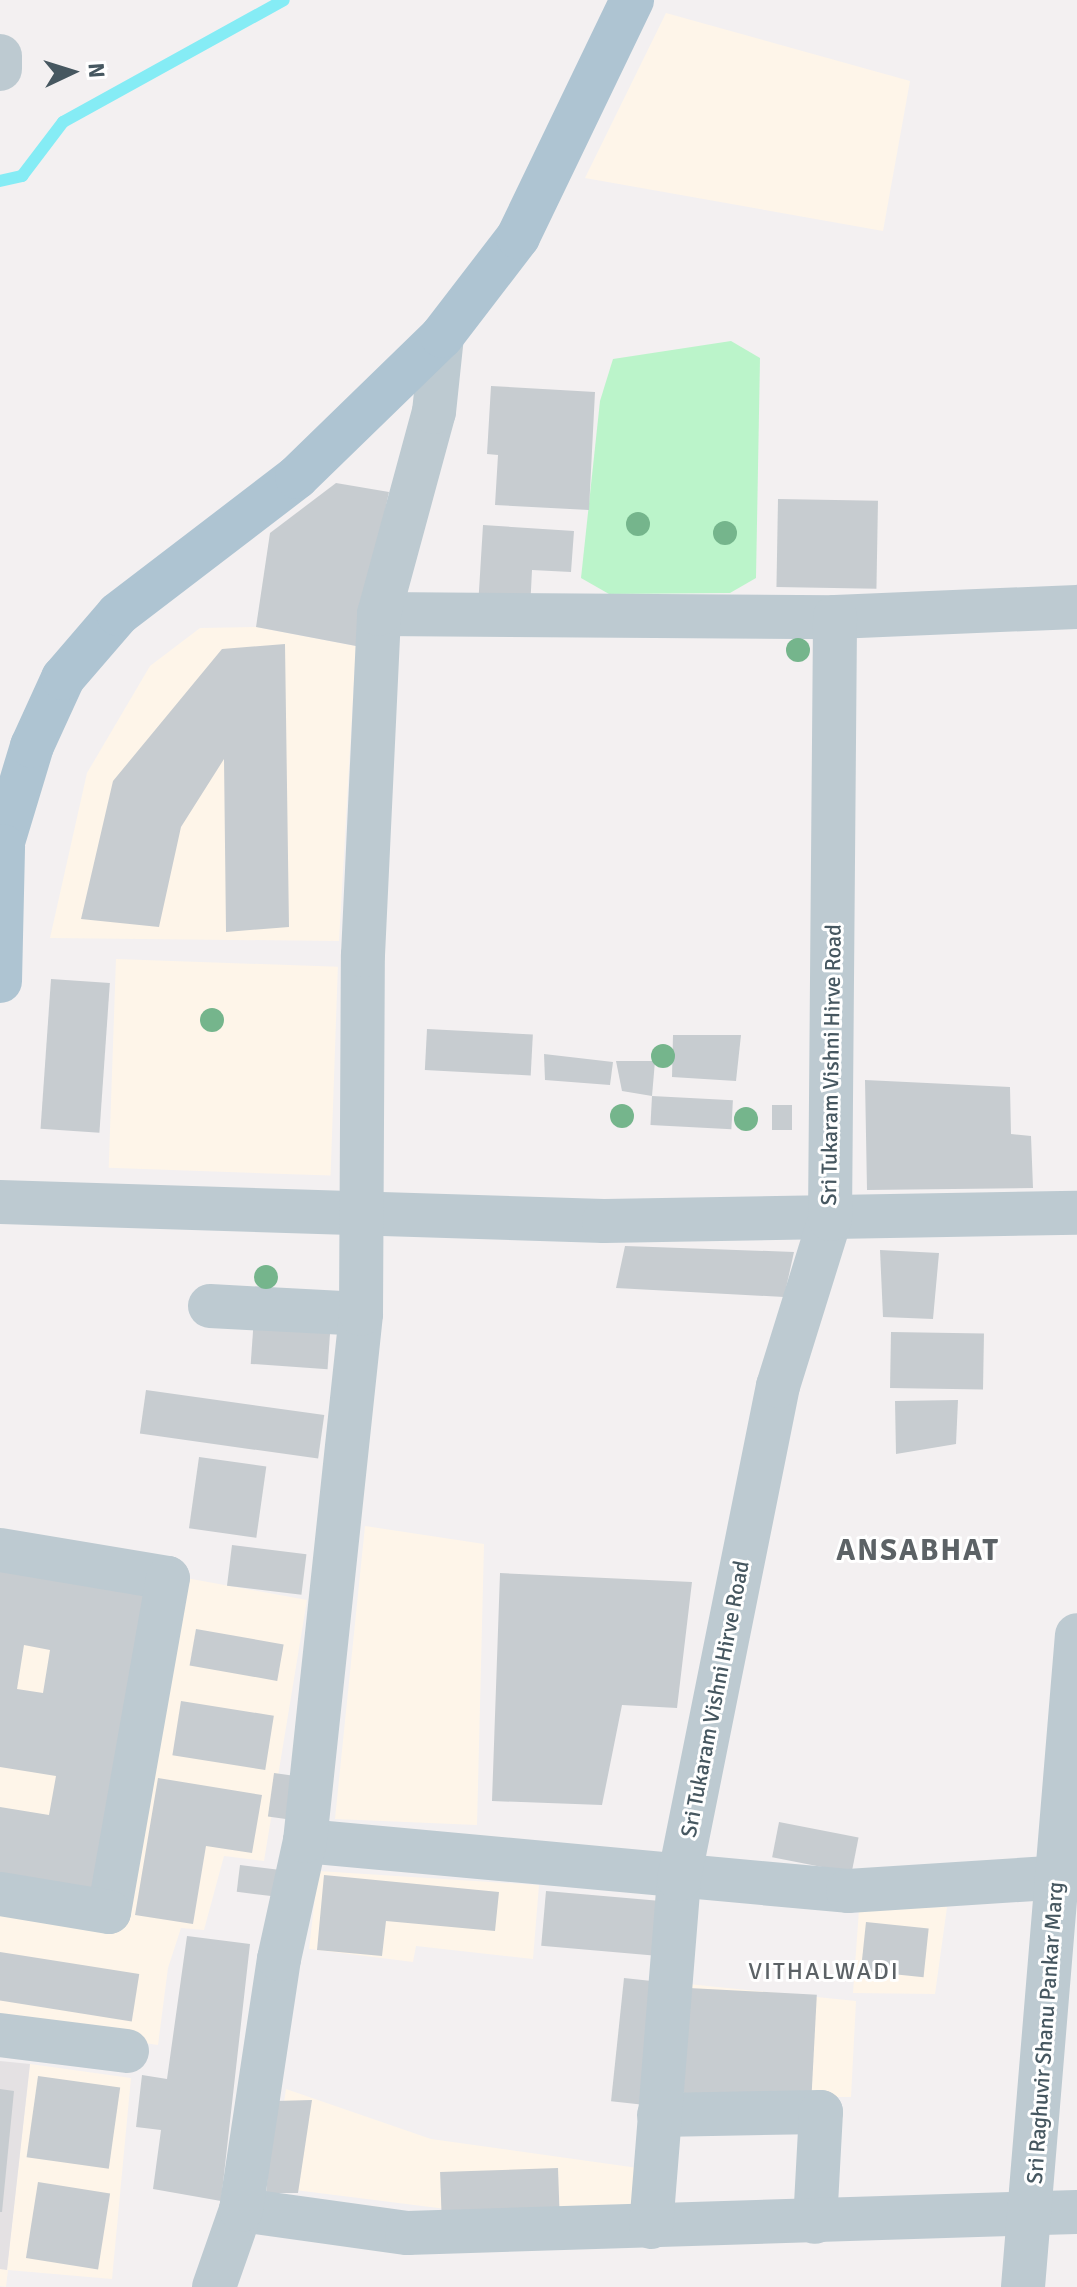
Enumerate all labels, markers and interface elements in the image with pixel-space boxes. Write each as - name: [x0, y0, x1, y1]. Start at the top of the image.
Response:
- north arrow: [32, 32, 112, 112]
- text: N: [82, 62, 110, 79]
- street label: Sri Tukaram Vishni Hirve Road: [815, 924, 847, 1206]
- district label: ANSABHAT: [836, 1533, 1000, 1569]
- street label: Sri Tukaram Vishni Hirve Road: [675, 1558, 755, 1840]
- street label: Sri Raghuvir Shanu Pankar Marg: [1021, 1881, 1069, 2185]
- district label: VITHALWADI: [748, 1958, 900, 1986]

